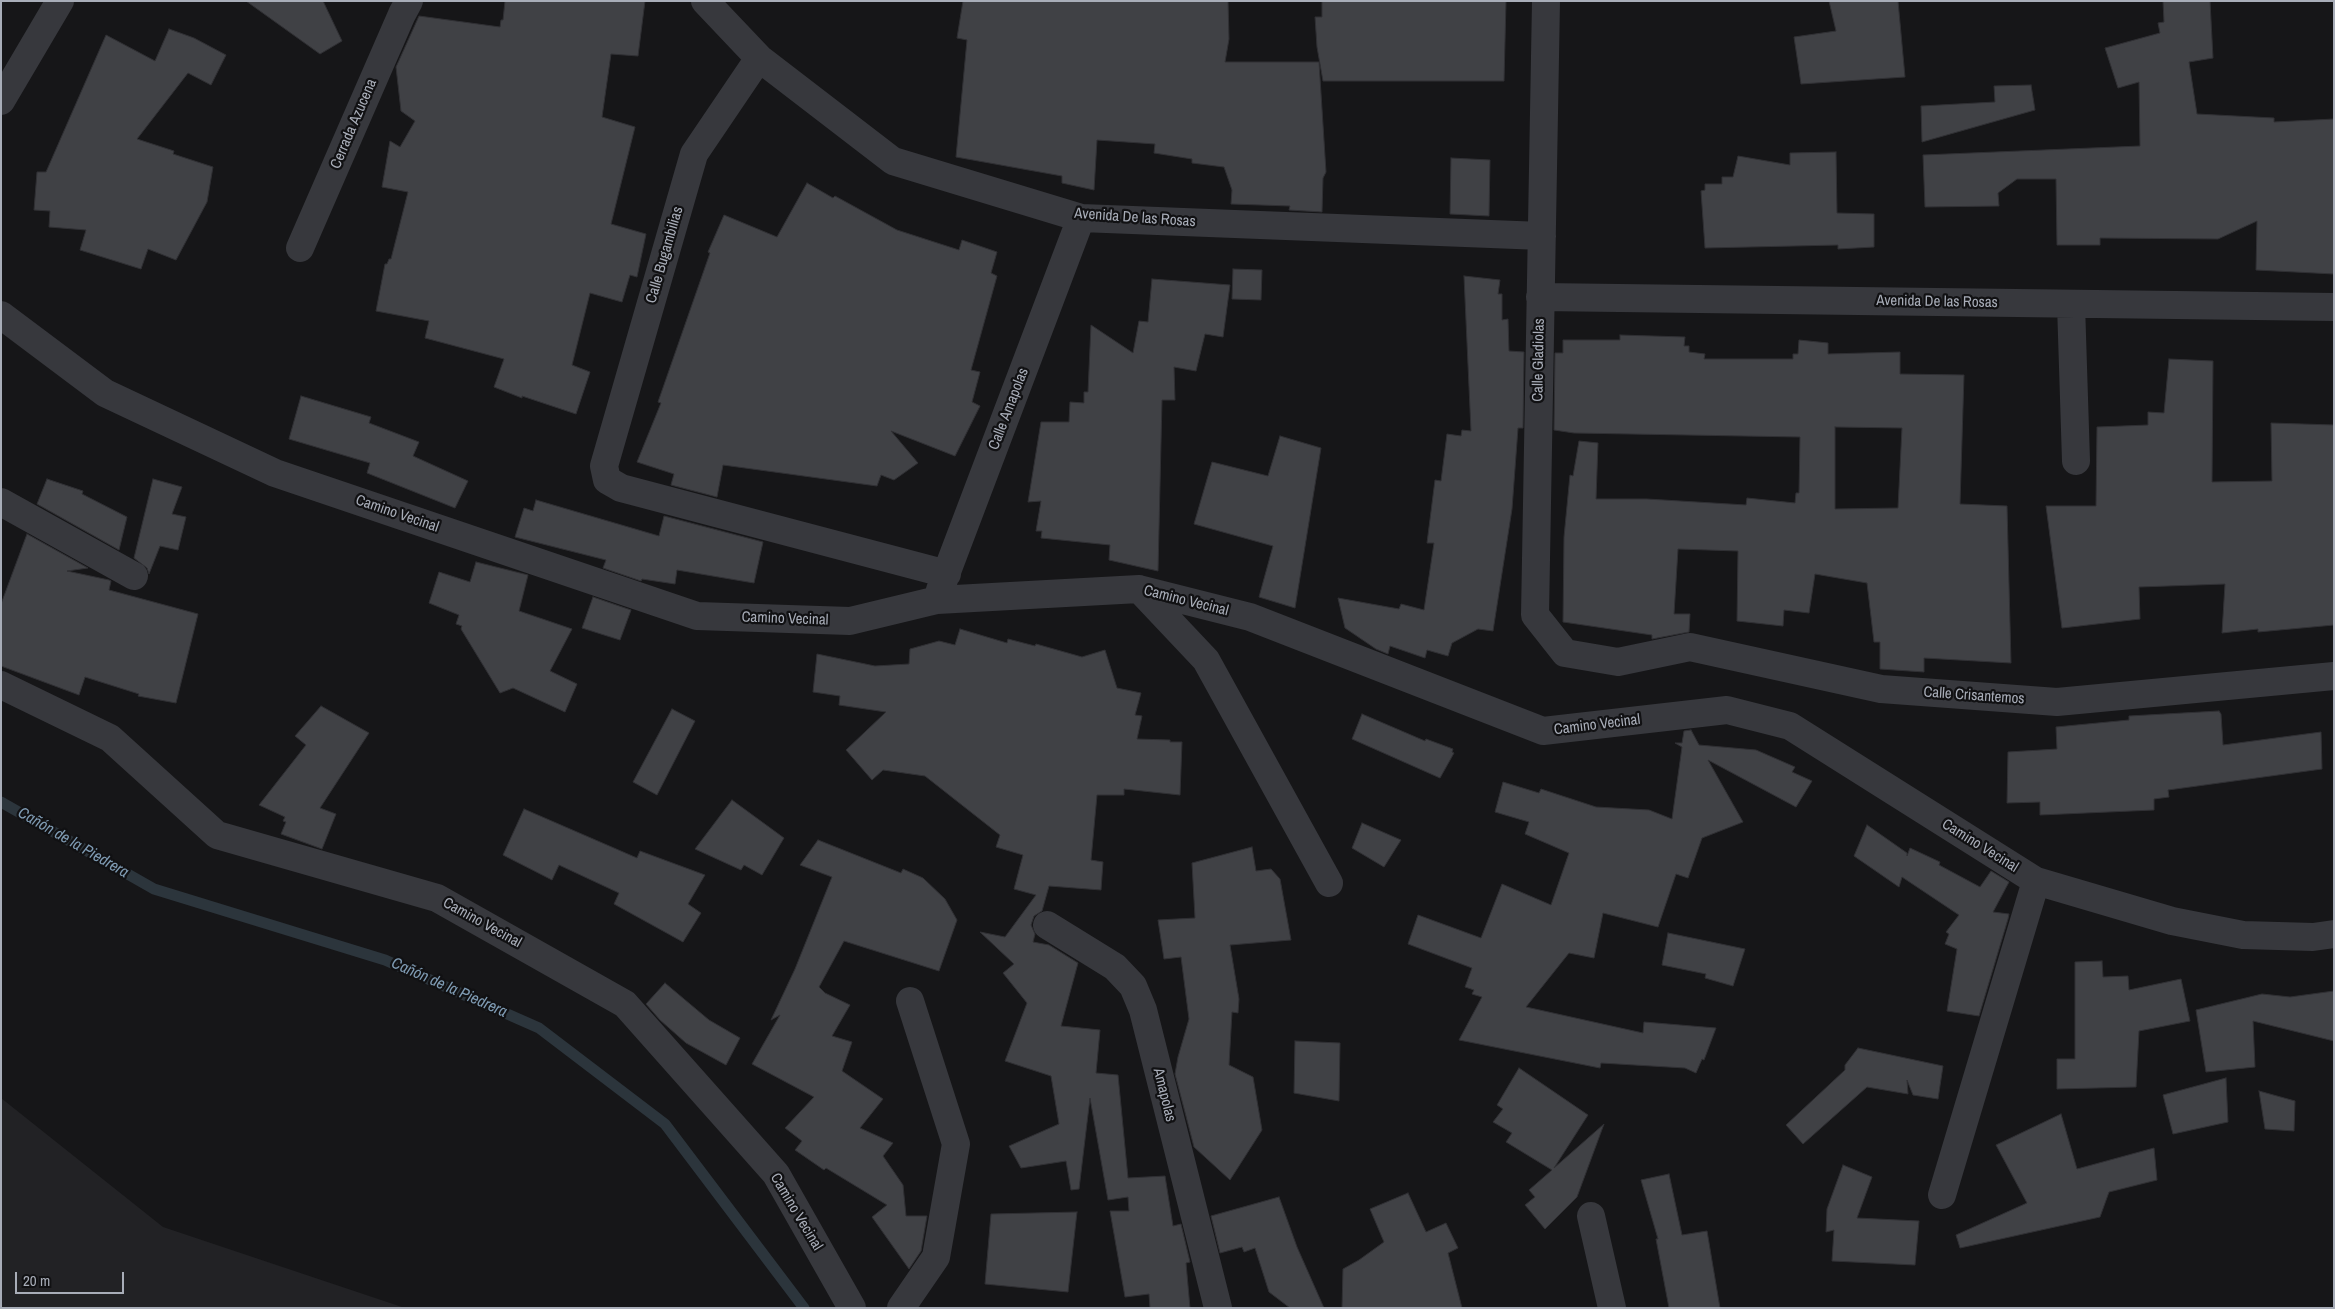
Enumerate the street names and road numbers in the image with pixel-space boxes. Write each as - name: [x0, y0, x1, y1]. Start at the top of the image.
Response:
- street label: Cerrada Azucena: [327, 76, 381, 172]
- street label: Calle Bugambilias: [643, 205, 687, 305]
- street label: Avenida De las Rosas: [1074, 205, 1196, 231]
- street label: Avenida De las Rosas: [1876, 292, 1998, 312]
- street label: Calle Gladiolas: [1529, 318, 1549, 402]
- street label: Calle Amapolas: [985, 366, 1033, 452]
- street label: Camino Vecinal: [353, 491, 441, 537]
- street label: Camino Vecinal: [1142, 582, 1230, 620]
- street label: Camino Vecinal: [741, 608, 829, 630]
- street label: Calle Crisantemos: [1923, 683, 2025, 709]
- street label: Camino Vecinal: [1553, 711, 1641, 739]
- street label: Camino Vecinal: [1938, 815, 2022, 877]
- street label: Camino Vecinal: [440, 894, 524, 952]
- street label: Amapolas: [1149, 1066, 1179, 1124]
- street label: Camino Vecinal: [766, 1170, 826, 1254]

